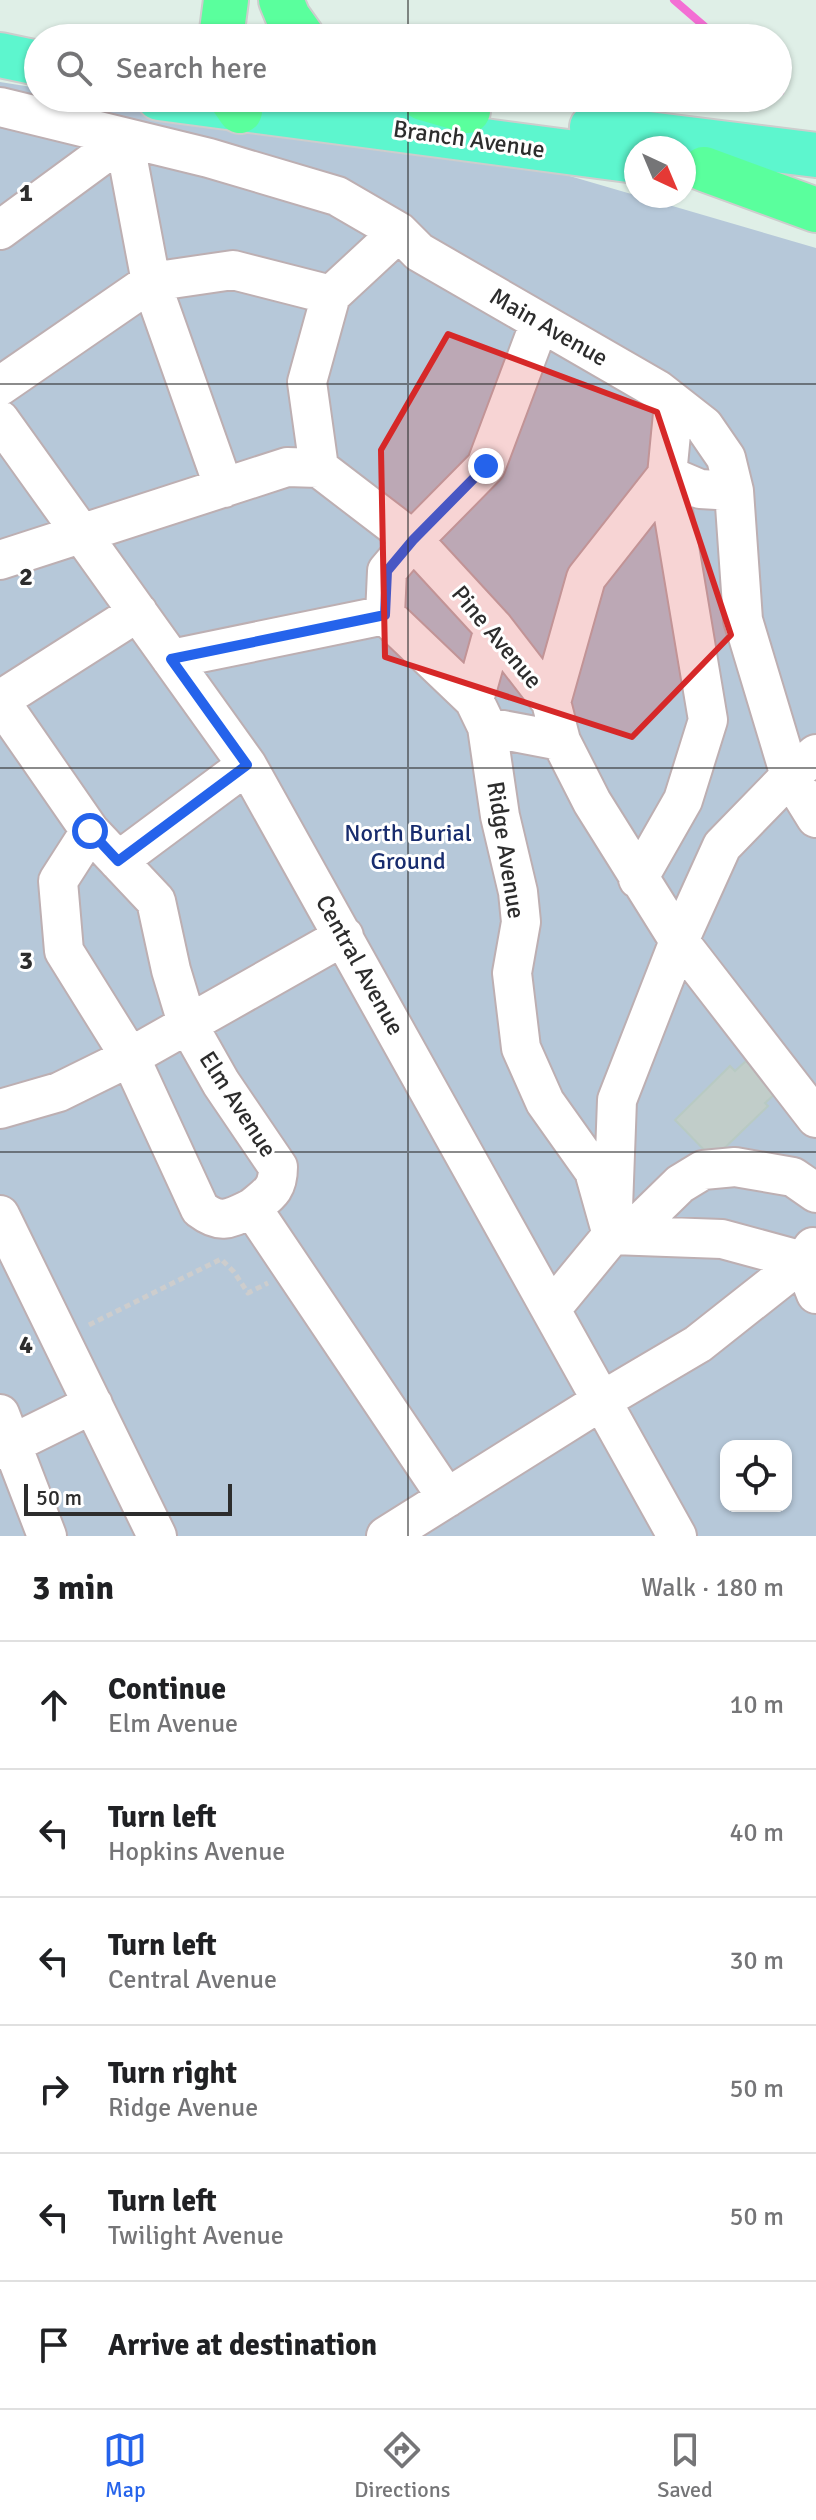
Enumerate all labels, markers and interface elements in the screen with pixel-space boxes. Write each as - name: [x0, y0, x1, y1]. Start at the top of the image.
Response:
- search box: [24, 24, 792, 112]
- icon: search: [52, 46, 96, 90]
- text: Search here: [116, 50, 267, 87]
- street label: Branch Avenue: [391, 114, 547, 164]
- north arrow: [624, 136, 696, 208]
- text: 1: [19, 177, 33, 209]
- street label: Main Avenue: [485, 281, 613, 373]
- route end: [468, 448, 504, 484]
- text: 2: [19, 561, 33, 593]
- street label: Pine Avenue: [445, 579, 549, 695]
- street label: Ridge Avenue: [480, 779, 532, 921]
- route start: [72, 813, 108, 849]
- park label: North Burial Ground: [344, 818, 472, 876]
- street label: Central Avenue: [309, 889, 411, 1041]
- text: 3: [19, 945, 33, 977]
- street label: Elm Avenue: [193, 1045, 283, 1163]
- text: 4: [19, 1329, 33, 1361]
- map controls: [720, 1440, 792, 1512]
- button: locate: [720, 1440, 792, 1512]
- scale bar: [24, 1480, 232, 1516]
- text: 50 m: [36, 1484, 82, 1511]
- text: 3 min: [32, 1567, 114, 1609]
- text: Walk · 180 m: [641, 1572, 784, 1604]
- text: Continue: [108, 1671, 226, 1708]
- icon: ahead: [32, 1683, 76, 1727]
- text: 10 m: [729, 1689, 784, 1721]
- text: Elm Avenue: [108, 1708, 238, 1740]
- text: Turn left: [108, 1799, 217, 1836]
- icon: left: [32, 1811, 76, 1855]
- text: 40 m: [729, 1817, 784, 1849]
- text: Hopkins Avenue: [108, 1836, 285, 1868]
- text: Turn left: [108, 1927, 217, 1964]
- icon: left: [32, 1939, 76, 1983]
- text: 30 m: [729, 1945, 784, 1977]
- text: Central Avenue: [108, 1964, 277, 1996]
- text: Turn right: [108, 2055, 237, 2092]
- icon: right: [32, 2067, 76, 2111]
- text: 50 m: [729, 2073, 784, 2105]
- text: Ridge Avenue: [108, 2092, 258, 2124]
- text: Turn left: [108, 2183, 217, 2220]
- icon: left: [32, 2195, 76, 2239]
- text: 50 m: [729, 2201, 784, 2233]
- text: Twilight Avenue: [108, 2220, 284, 2252]
- icon: arrive: [32, 2323, 76, 2367]
- text: Arrive at destination: [108, 2327, 377, 2364]
- tab: Map: [103, 2428, 147, 2503]
- tab: Directions: [354, 2428, 450, 2503]
- tab: Saved: [657, 2428, 713, 2503]

